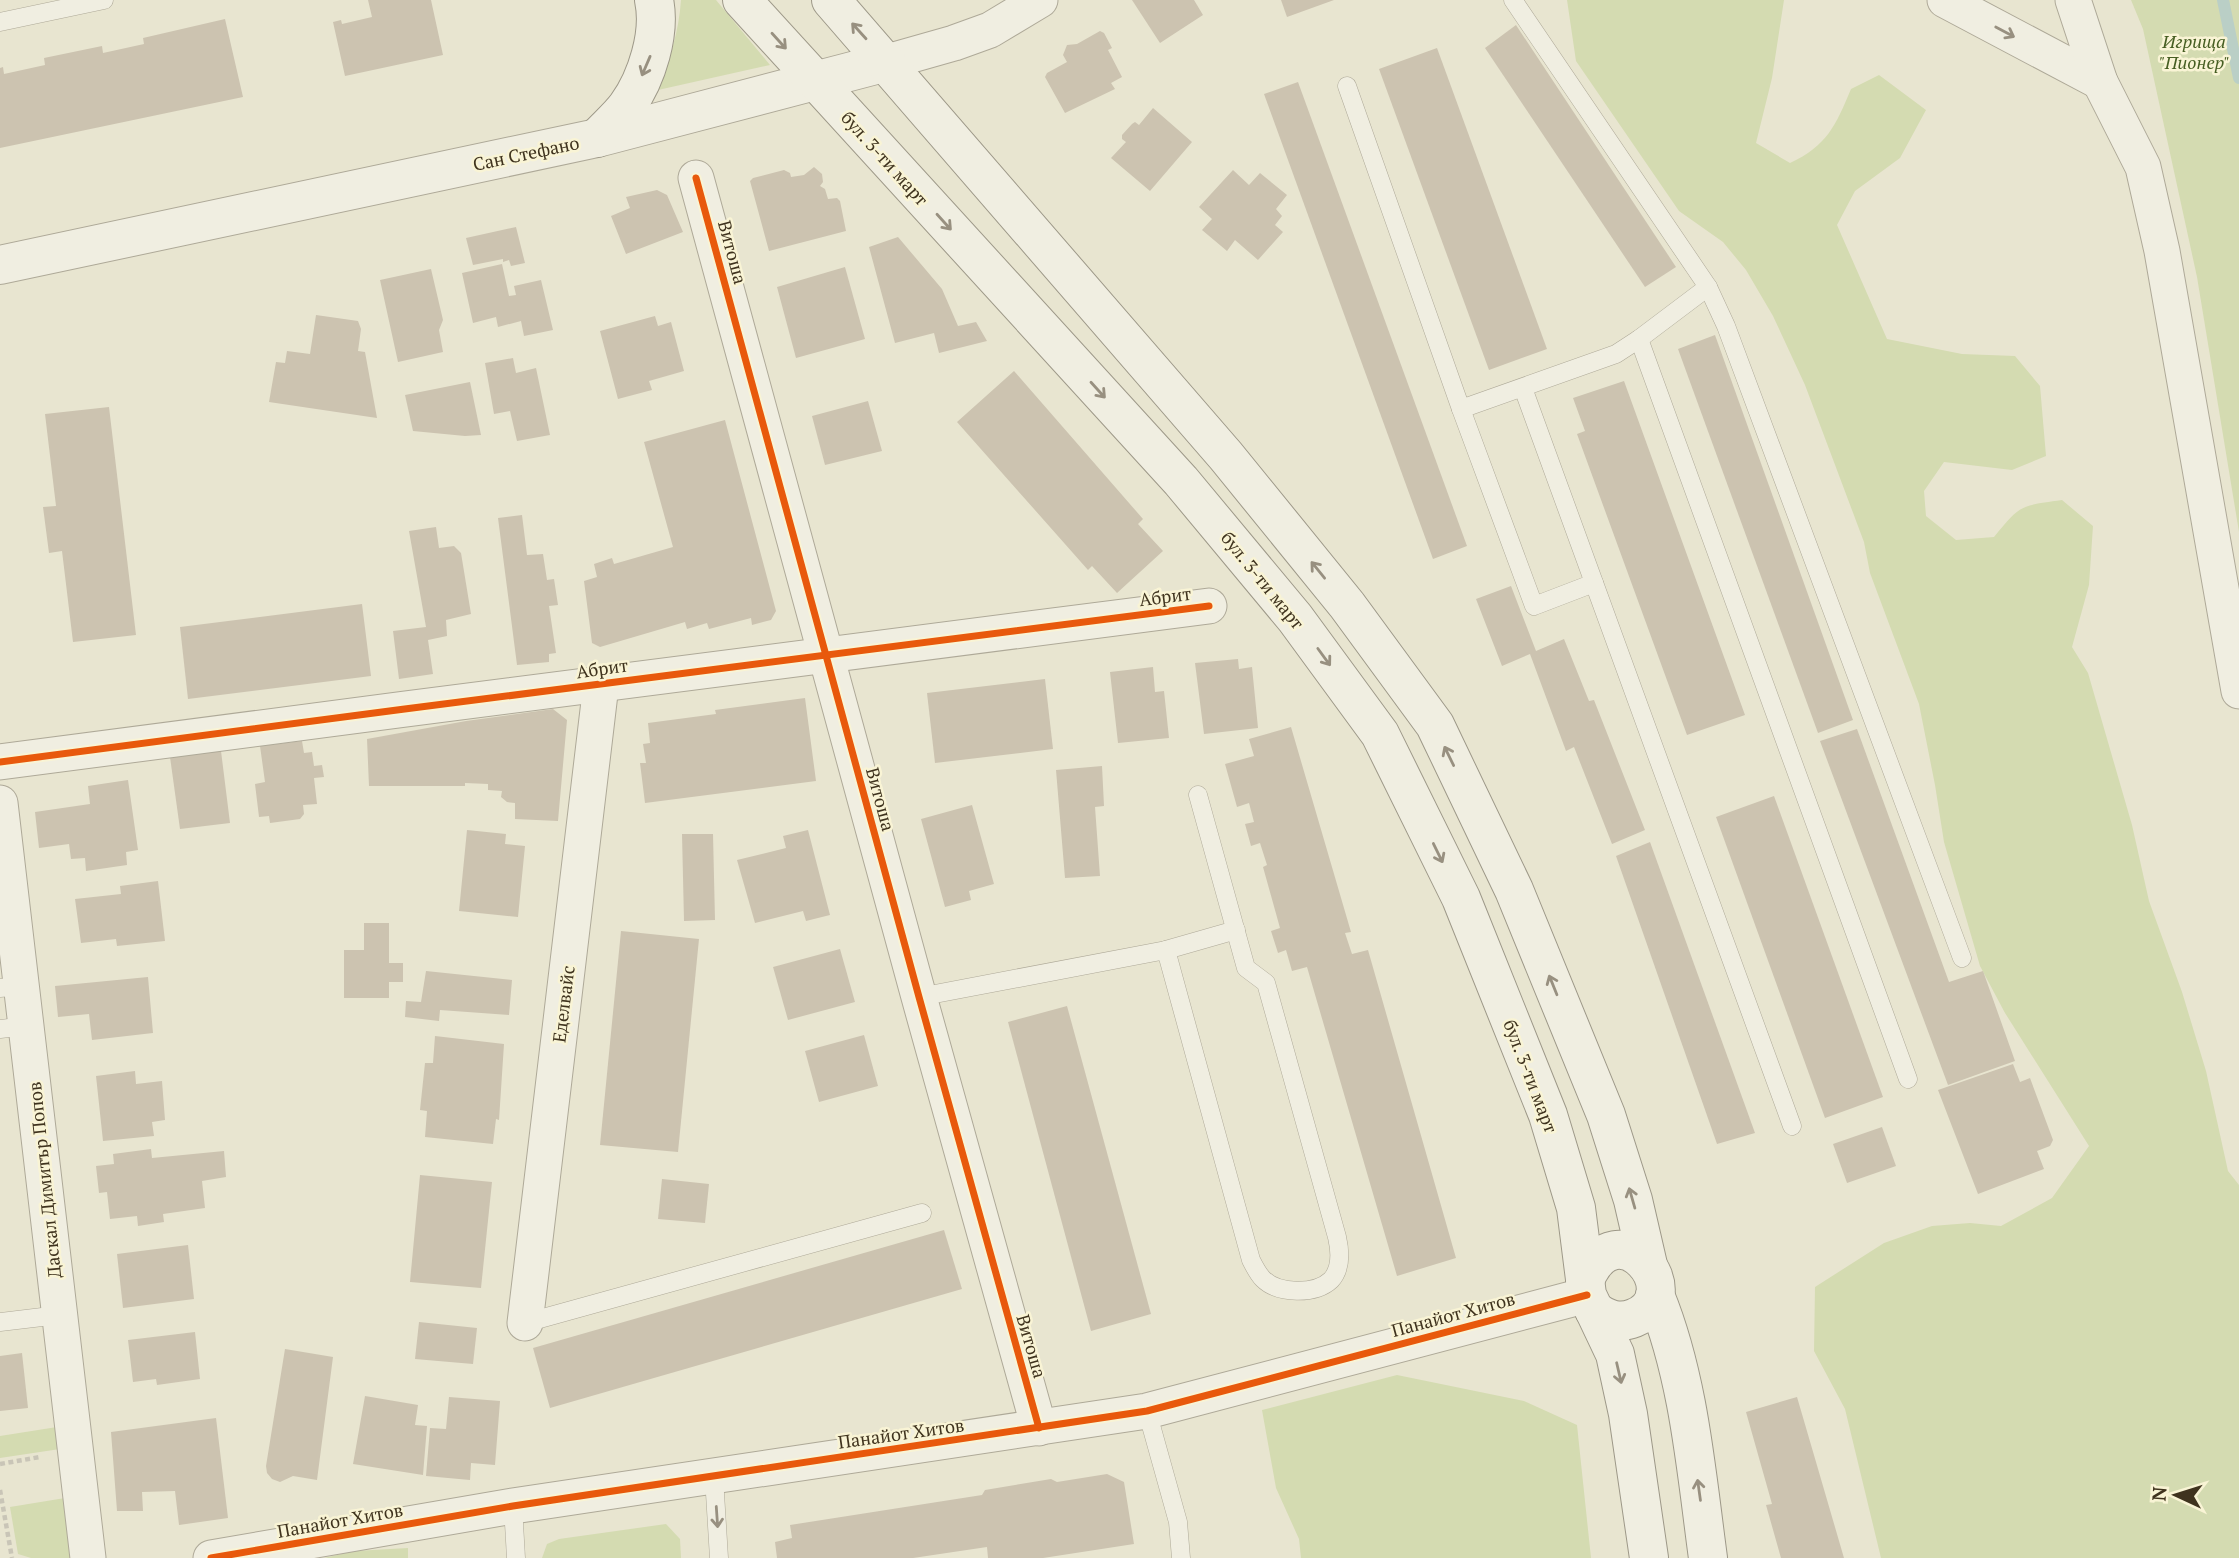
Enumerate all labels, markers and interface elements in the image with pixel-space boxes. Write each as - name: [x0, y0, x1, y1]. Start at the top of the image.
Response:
- one-way arrow: [851, 22, 867, 40]
- one-way arrow: [1994, 26, 2015, 39]
- park label: Игрища "Пионер": [2159, 29, 2229, 74]
- one-way arrow: [771, 32, 787, 50]
- one-way arrow: [639, 55, 652, 77]
- street label: бул. 3-ти март: [836, 106, 934, 210]
- street label: Сан Стефано: [471, 130, 581, 176]
- one-way arrow: [936, 213, 952, 231]
- street label: Витоша: [713, 217, 753, 287]
- one-way arrow: [1089, 381, 1106, 398]
- street label: бул. 3-ти март: [1216, 526, 1310, 634]
- one-way arrow: [1311, 562, 1326, 580]
- street label: Абрит: [1138, 581, 1192, 611]
- one-way arrow: [1316, 647, 1331, 666]
- street label: Абрит: [574, 652, 630, 684]
- one-way arrow: [1442, 746, 1456, 767]
- street label: Витоша: [861, 764, 901, 834]
- one-way arrow: [1432, 842, 1446, 863]
- street label: Еделвайс: [546, 964, 580, 1044]
- one-way arrow: [1546, 975, 1559, 996]
- street label: бул. 3-ти март: [1498, 1016, 1564, 1136]
- street label: Даскал Димитър Попов: [22, 1081, 66, 1279]
- one-way arrow: [1624, 1188, 1637, 1210]
- street label: Панайот Хитов: [1388, 1286, 1518, 1342]
- street label: Витоша: [1012, 1311, 1052, 1381]
- one-way arrow: [1613, 1361, 1626, 1384]
- street label: Панайот Хитов: [836, 1412, 966, 1454]
- north arrow: [2141, 1460, 2211, 1530]
- one-way arrow: [1692, 1480, 1705, 1502]
- text: N: [2146, 1485, 2172, 1502]
- street label: Панайот Хитов: [275, 1497, 405, 1543]
- one-way arrow: [710, 1506, 723, 1529]

